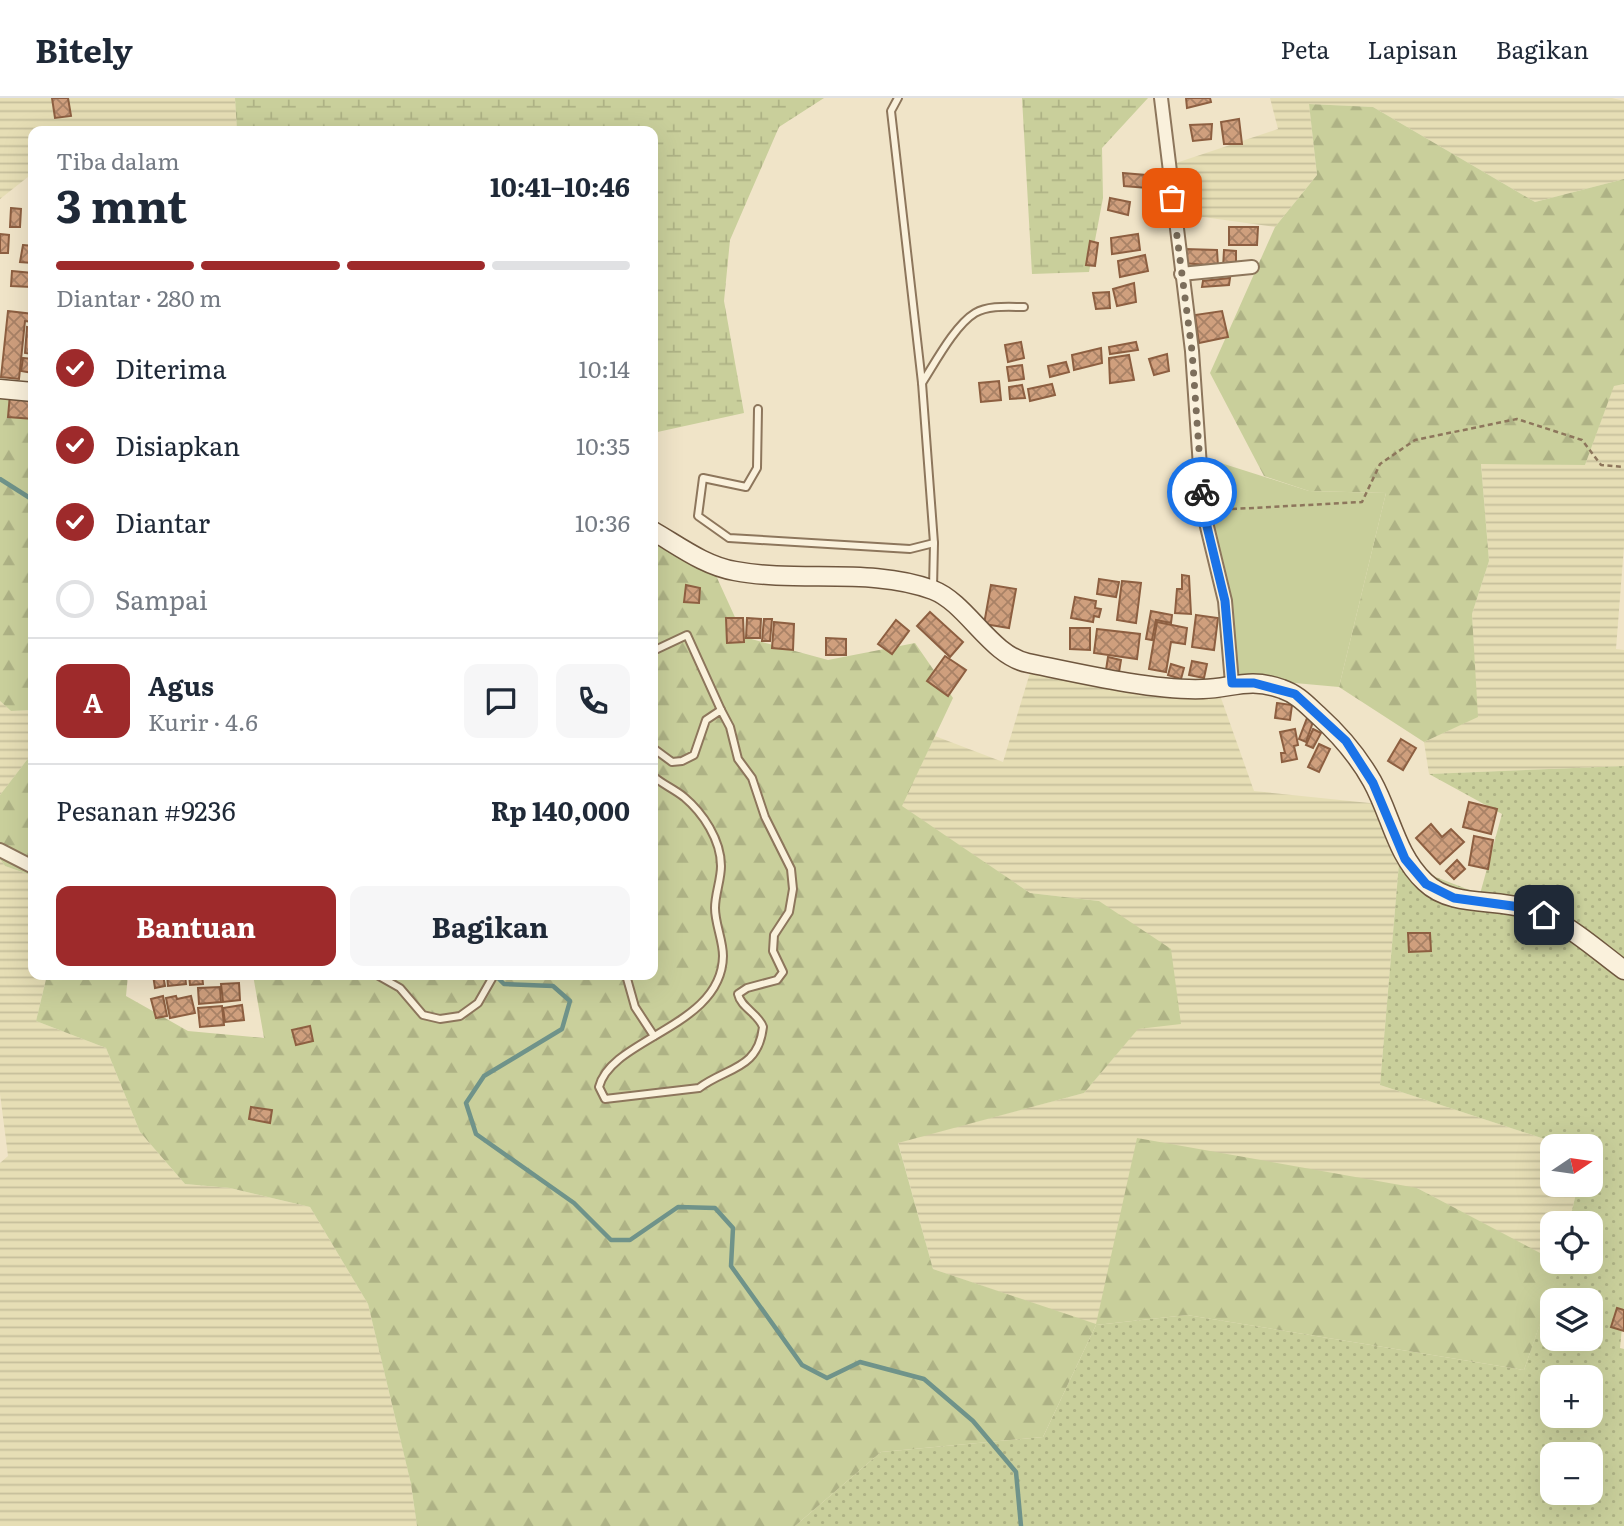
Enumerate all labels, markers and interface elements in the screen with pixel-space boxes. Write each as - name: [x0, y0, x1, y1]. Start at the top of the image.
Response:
- text: Bitely: [35, 24, 133, 73]
- text: Peta: [1280, 31, 1329, 66]
- text: Lapisan: [1367, 31, 1458, 66]
- text: Bagikan: [1496, 31, 1589, 66]
- text: Tiba dalam: [56, 143, 180, 177]
- text: 10:41–10:46: [490, 166, 630, 205]
- pin: [1142, 168, 1202, 228]
- text: 3 mnt: [56, 169, 187, 237]
- icon: bag: [1153, 179, 1191, 217]
- text: Diantar · 280 m: [56, 280, 221, 314]
- text: Diterima: [115, 348, 227, 387]
- icon: check: [56, 349, 94, 387]
- text: 10:14: [579, 351, 630, 385]
- text: Disiapkan: [115, 425, 240, 464]
- icon: check: [56, 426, 94, 464]
- text: 10:35: [576, 428, 630, 462]
- courier: [1167, 457, 1237, 527]
- icon: bike: [1183, 473, 1221, 511]
- text: Diantar: [115, 502, 210, 541]
- icon: check: [56, 503, 94, 541]
- text: 10:36: [575, 505, 630, 539]
- text: Sampai: [115, 579, 208, 618]
- button: chat: [464, 664, 538, 738]
- button: phone: [556, 664, 630, 738]
- text: Agus: [148, 665, 214, 704]
- text: A: [83, 682, 103, 721]
- text: Kurir · 4.6: [148, 704, 258, 738]
- text: Pesanan #9236: [56, 790, 236, 829]
- text: Rp 140,000: [491, 790, 630, 829]
- pin: [1514, 885, 1574, 945]
- button: Bantuan: [56, 886, 336, 966]
- button: Bagikan: [350, 886, 630, 966]
- icon: home: [1525, 896, 1563, 934]
- north arrow: [1540, 1134, 1603, 1197]
- map controls: [1540, 1134, 1603, 1505]
- button: locate: [1540, 1211, 1603, 1274]
- button: layers: [1540, 1288, 1603, 1351]
- button: +: [1540, 1365, 1603, 1428]
- button: −: [1540, 1442, 1603, 1505]

